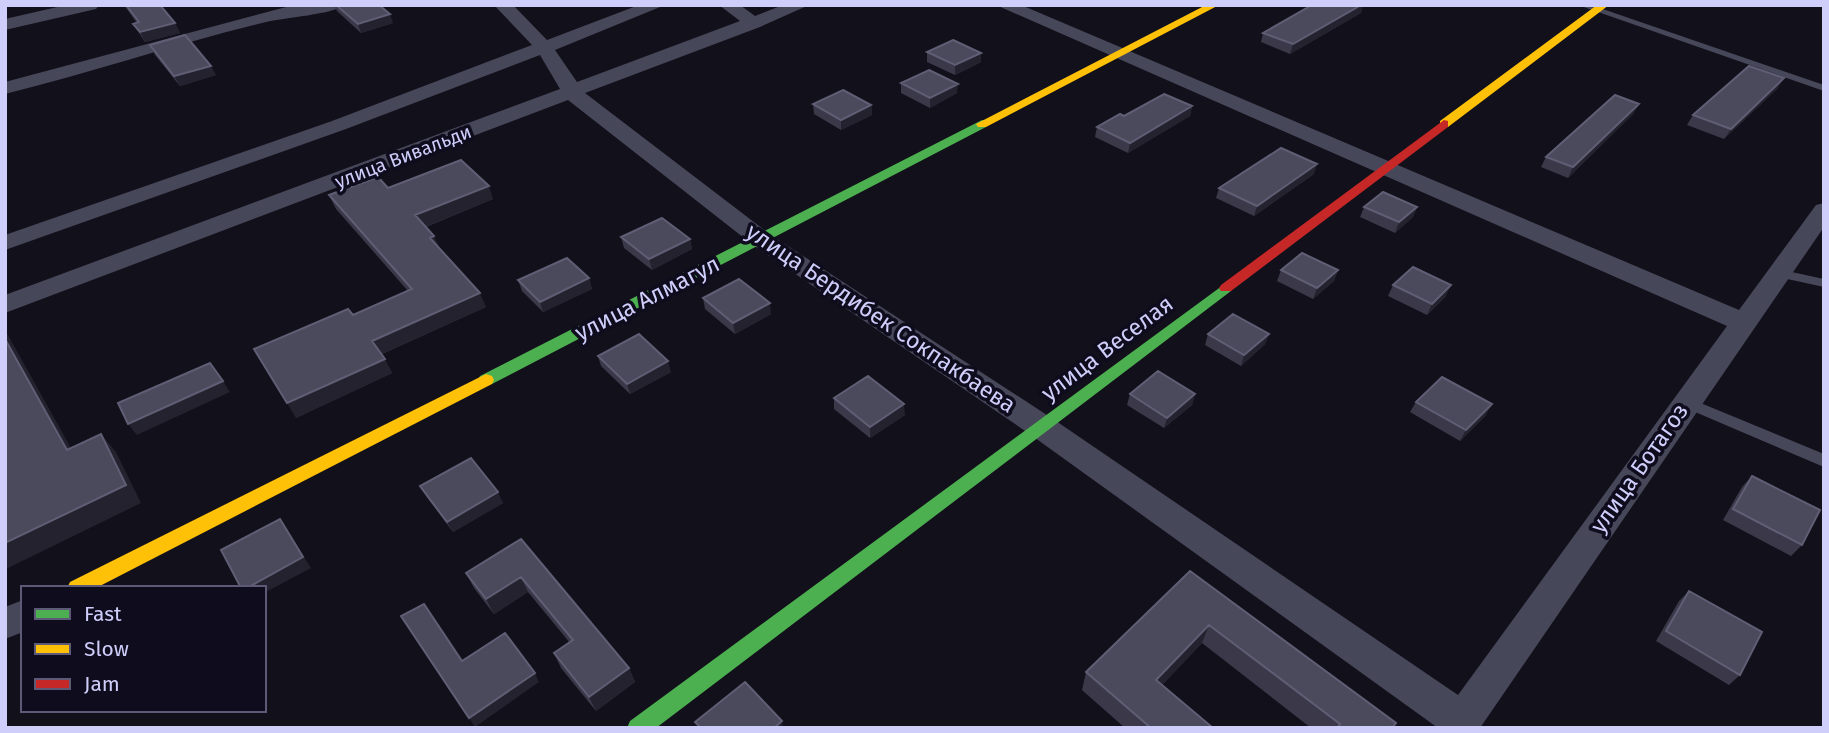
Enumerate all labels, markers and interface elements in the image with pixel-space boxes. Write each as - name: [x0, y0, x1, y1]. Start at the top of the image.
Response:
- street label: улица Вивальди: [332, 120, 475, 193]
- street label: улица Бердибек Сокпакбаева: [741, 217, 1021, 419]
- street label: улица Алмагул: [570, 249, 724, 347]
- street label: улица Веселая: [1035, 289, 1179, 407]
- street label: улица Ботагоз: [1584, 398, 1694, 538]
- legend: [21, 586, 266, 712]
- text: Fast: [84, 601, 122, 627]
- text: Slow: [84, 636, 129, 662]
- text: Jam: [84, 671, 120, 697]

